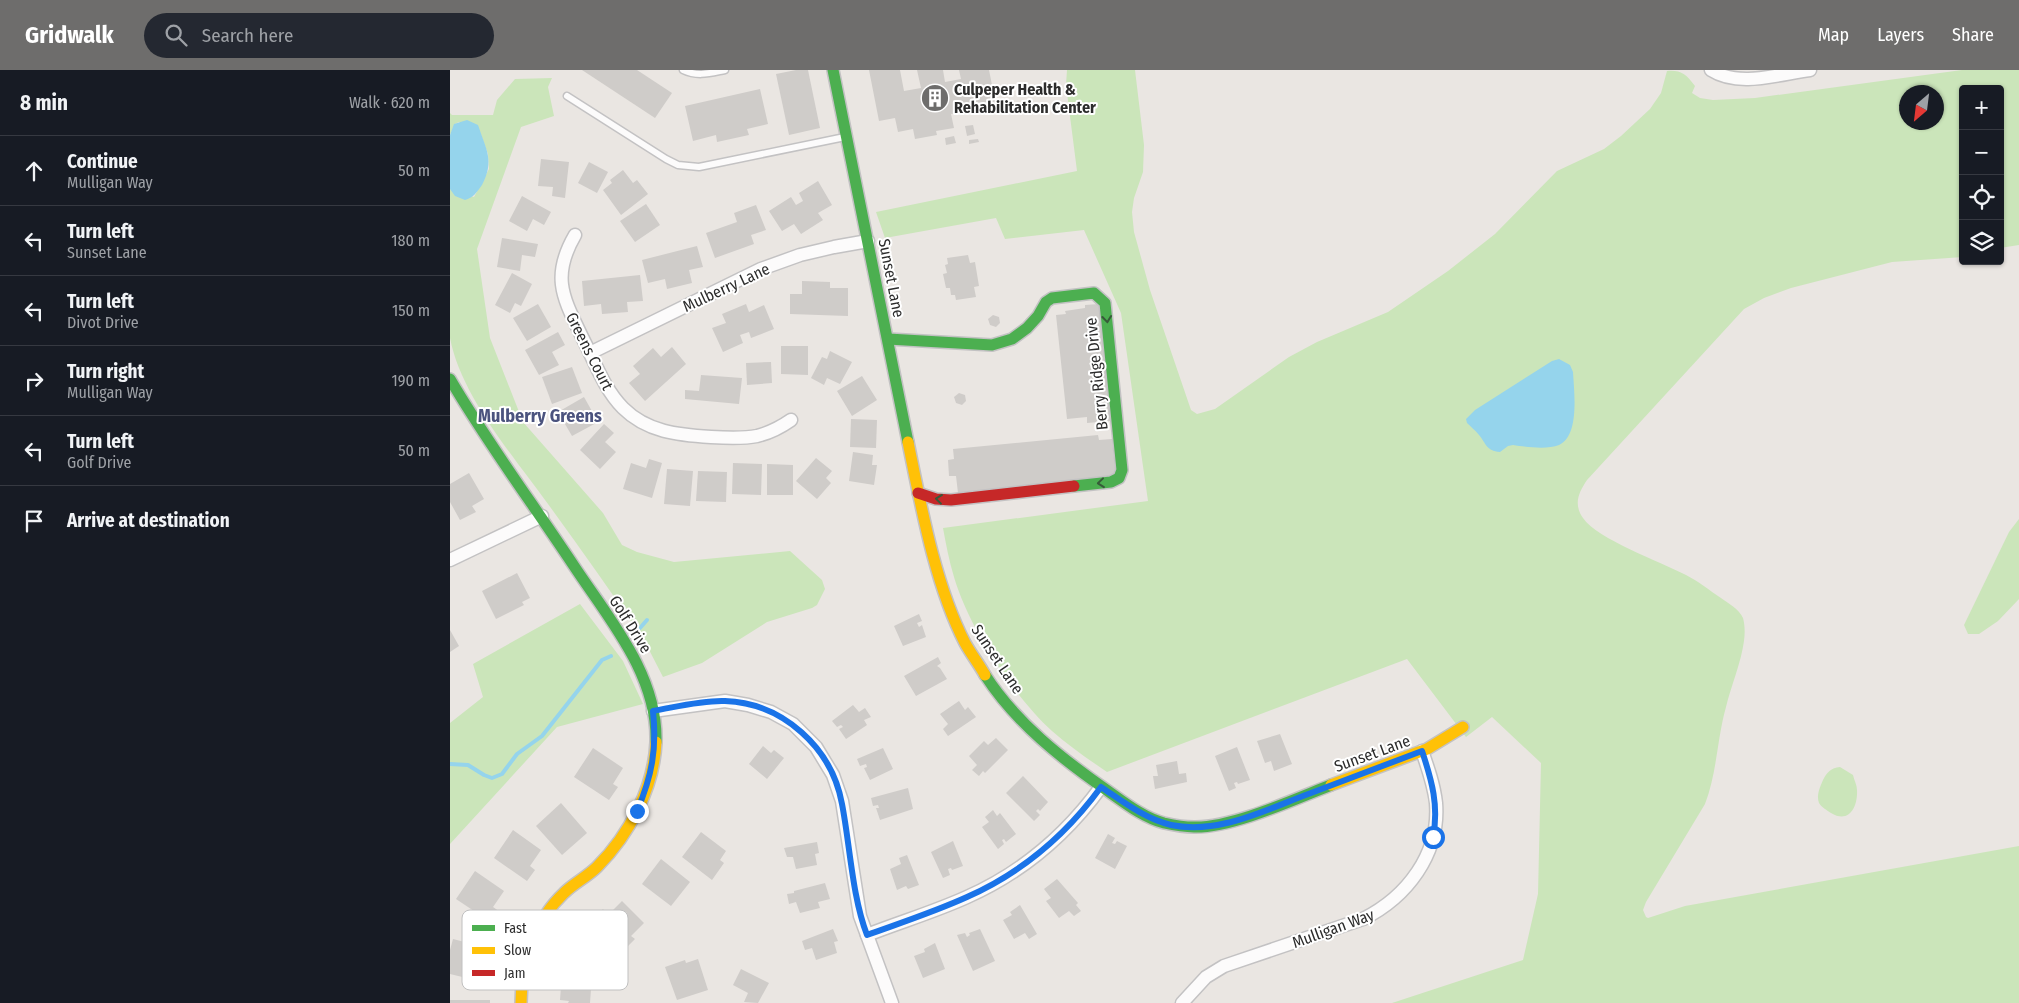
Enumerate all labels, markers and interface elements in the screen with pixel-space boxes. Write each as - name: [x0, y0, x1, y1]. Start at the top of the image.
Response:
- search box: [144, 13, 494, 58]
- text: Gridwalk: [25, 21, 114, 49]
- icon: search: [162, 21, 190, 49]
- text: Search here: [202, 24, 293, 47]
- text: Map: [1818, 24, 1849, 46]
- text: Layers: [1877, 24, 1924, 46]
- text: Share: [1952, 24, 1994, 46]
- place label: Culpeper Health & Rehabilitation Center: [954, 80, 1096, 117]
- building icon: Culpeper Health & Rehabilitation Center: [920, 83, 950, 113]
- north arrow: [1899, 85, 1944, 130]
- map controls: [1959, 85, 2004, 265]
- button: +: [1959, 85, 2004, 130]
- text: 8 min: [20, 90, 68, 116]
- text: Walk · 620 m: [349, 93, 430, 112]
- button: −: [1959, 130, 2004, 175]
- text: Continue: [67, 150, 138, 173]
- icon: ahead: [20, 157, 48, 185]
- text: 50 m: [398, 161, 430, 180]
- text: Mulligan Way: [67, 173, 153, 192]
- button: locate: [1959, 175, 2004, 220]
- text: Turn left: [67, 220, 134, 243]
- button: layers: [1959, 220, 2004, 265]
- icon: left: [20, 227, 48, 255]
- text: 180 m: [391, 231, 430, 250]
- street label: Sunset Lane: [875, 237, 908, 319]
- text: Sunset Lane: [67, 243, 147, 262]
- street label: Mulberry Lane: [680, 259, 773, 316]
- text: Turn left: [67, 290, 134, 313]
- icon: left: [20, 297, 48, 325]
- text: 150 m: [392, 301, 430, 320]
- street label: Greens Court: [562, 309, 618, 394]
- text: Divot Drive: [67, 313, 139, 332]
- one-way arrow: [1101, 316, 1112, 324]
- street label: Berry Ridge Drive: [1081, 317, 1112, 431]
- text: Turn right: [67, 360, 144, 383]
- icon: right: [20, 367, 48, 395]
- text: 190 m: [392, 371, 430, 390]
- text: Mulligan Way: [67, 383, 153, 402]
- district label: Mulberry Greens: [478, 405, 602, 427]
- text: Turn left: [67, 430, 134, 453]
- icon: left: [20, 437, 48, 465]
- text: 50 m: [398, 441, 430, 460]
- text: Golf Drive: [67, 453, 131, 472]
- one-way arrow: [1096, 477, 1104, 488]
- one-way arrow: [935, 494, 943, 505]
- icon: arrive: [20, 507, 48, 535]
- text: Arrive at destination: [67, 509, 230, 532]
- street label: Golf Drive: [605, 592, 656, 657]
- street label: Sunset Lane: [967, 621, 1028, 698]
- street label: Sunset Lane: [1332, 731, 1413, 776]
- route end: [626, 800, 649, 823]
- route start: [1422, 826, 1445, 849]
- street label: Mulligan Way: [1290, 905, 1378, 952]
- legend: [462, 910, 628, 990]
- text: Fast: [504, 920, 527, 937]
- text: Slow: [504, 942, 531, 959]
- text: Jam: [504, 965, 525, 982]

